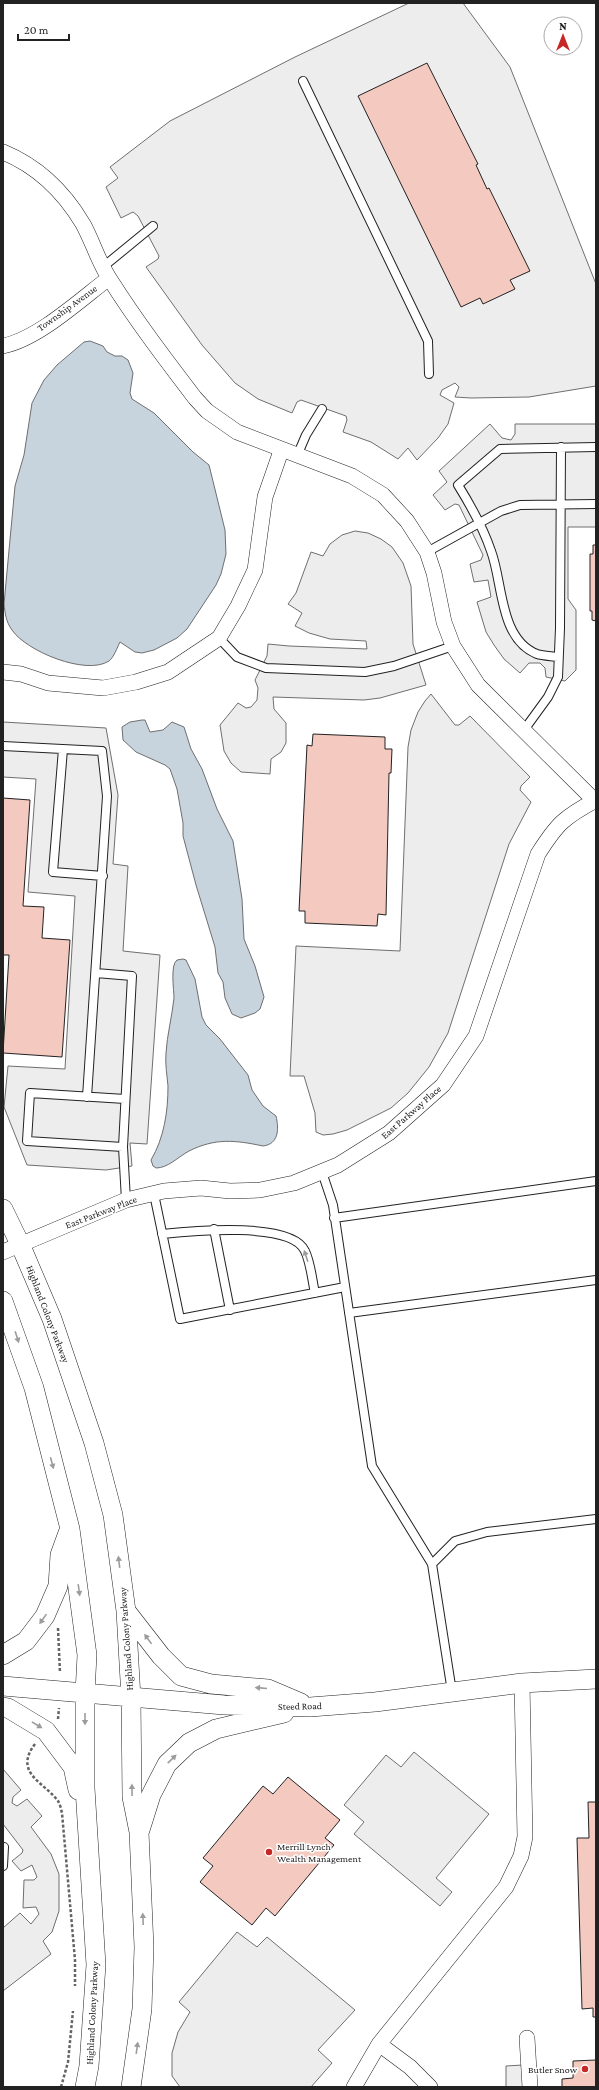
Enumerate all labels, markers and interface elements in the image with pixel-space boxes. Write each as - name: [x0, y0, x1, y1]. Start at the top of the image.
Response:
- scale bar: [18, 16, 69, 42]
- north arrow: [543, 16, 583, 56]
- text: N: [559, 20, 567, 32]
- text: 20 m: [24, 23, 49, 37]
- street label: Township Avenue: [35, 282, 100, 333]
- street label: East Parkway Place: [379, 1083, 444, 1141]
- street label: East Parkway Place: [64, 1193, 139, 1231]
- one-way arrow: [303, 1249, 309, 1261]
- street label: Highland Colony Parkway: [24, 1264, 72, 1365]
- one-way arrow: [14, 1332, 20, 1344]
- one-way arrow: [49, 1457, 55, 1469]
- one-way arrow: [116, 1556, 123, 1568]
- one-way arrow: [76, 1583, 82, 1596]
- street label: Highland Colony Parkway: [117, 1587, 135, 1691]
- one-way arrow: [39, 1614, 47, 1624]
- one-way arrow: [145, 1634, 153, 1644]
- one-way arrow: [255, 1685, 267, 1692]
- street label: Steed Road: [278, 1700, 323, 1712]
- one-way arrow: [82, 1713, 88, 1726]
- one-way arrow: [31, 1722, 43, 1729]
- one-way arrow: [167, 1754, 177, 1763]
- one-way arrow: [129, 1783, 135, 1796]
- place label: Merrill Lynch Wealth Management: [277, 1841, 362, 1864]
- marker: Merrill Lynch Wealth Management: [264, 1847, 274, 1857]
- one-way arrow: [140, 1912, 146, 1925]
- street label: Highland Colony Parkway: [84, 1961, 100, 2065]
- one-way arrow: [134, 2042, 140, 2055]
- place label: Butler Snow: [528, 2064, 578, 2075]
- marker: Butler Snow: [580, 2064, 590, 2074]

